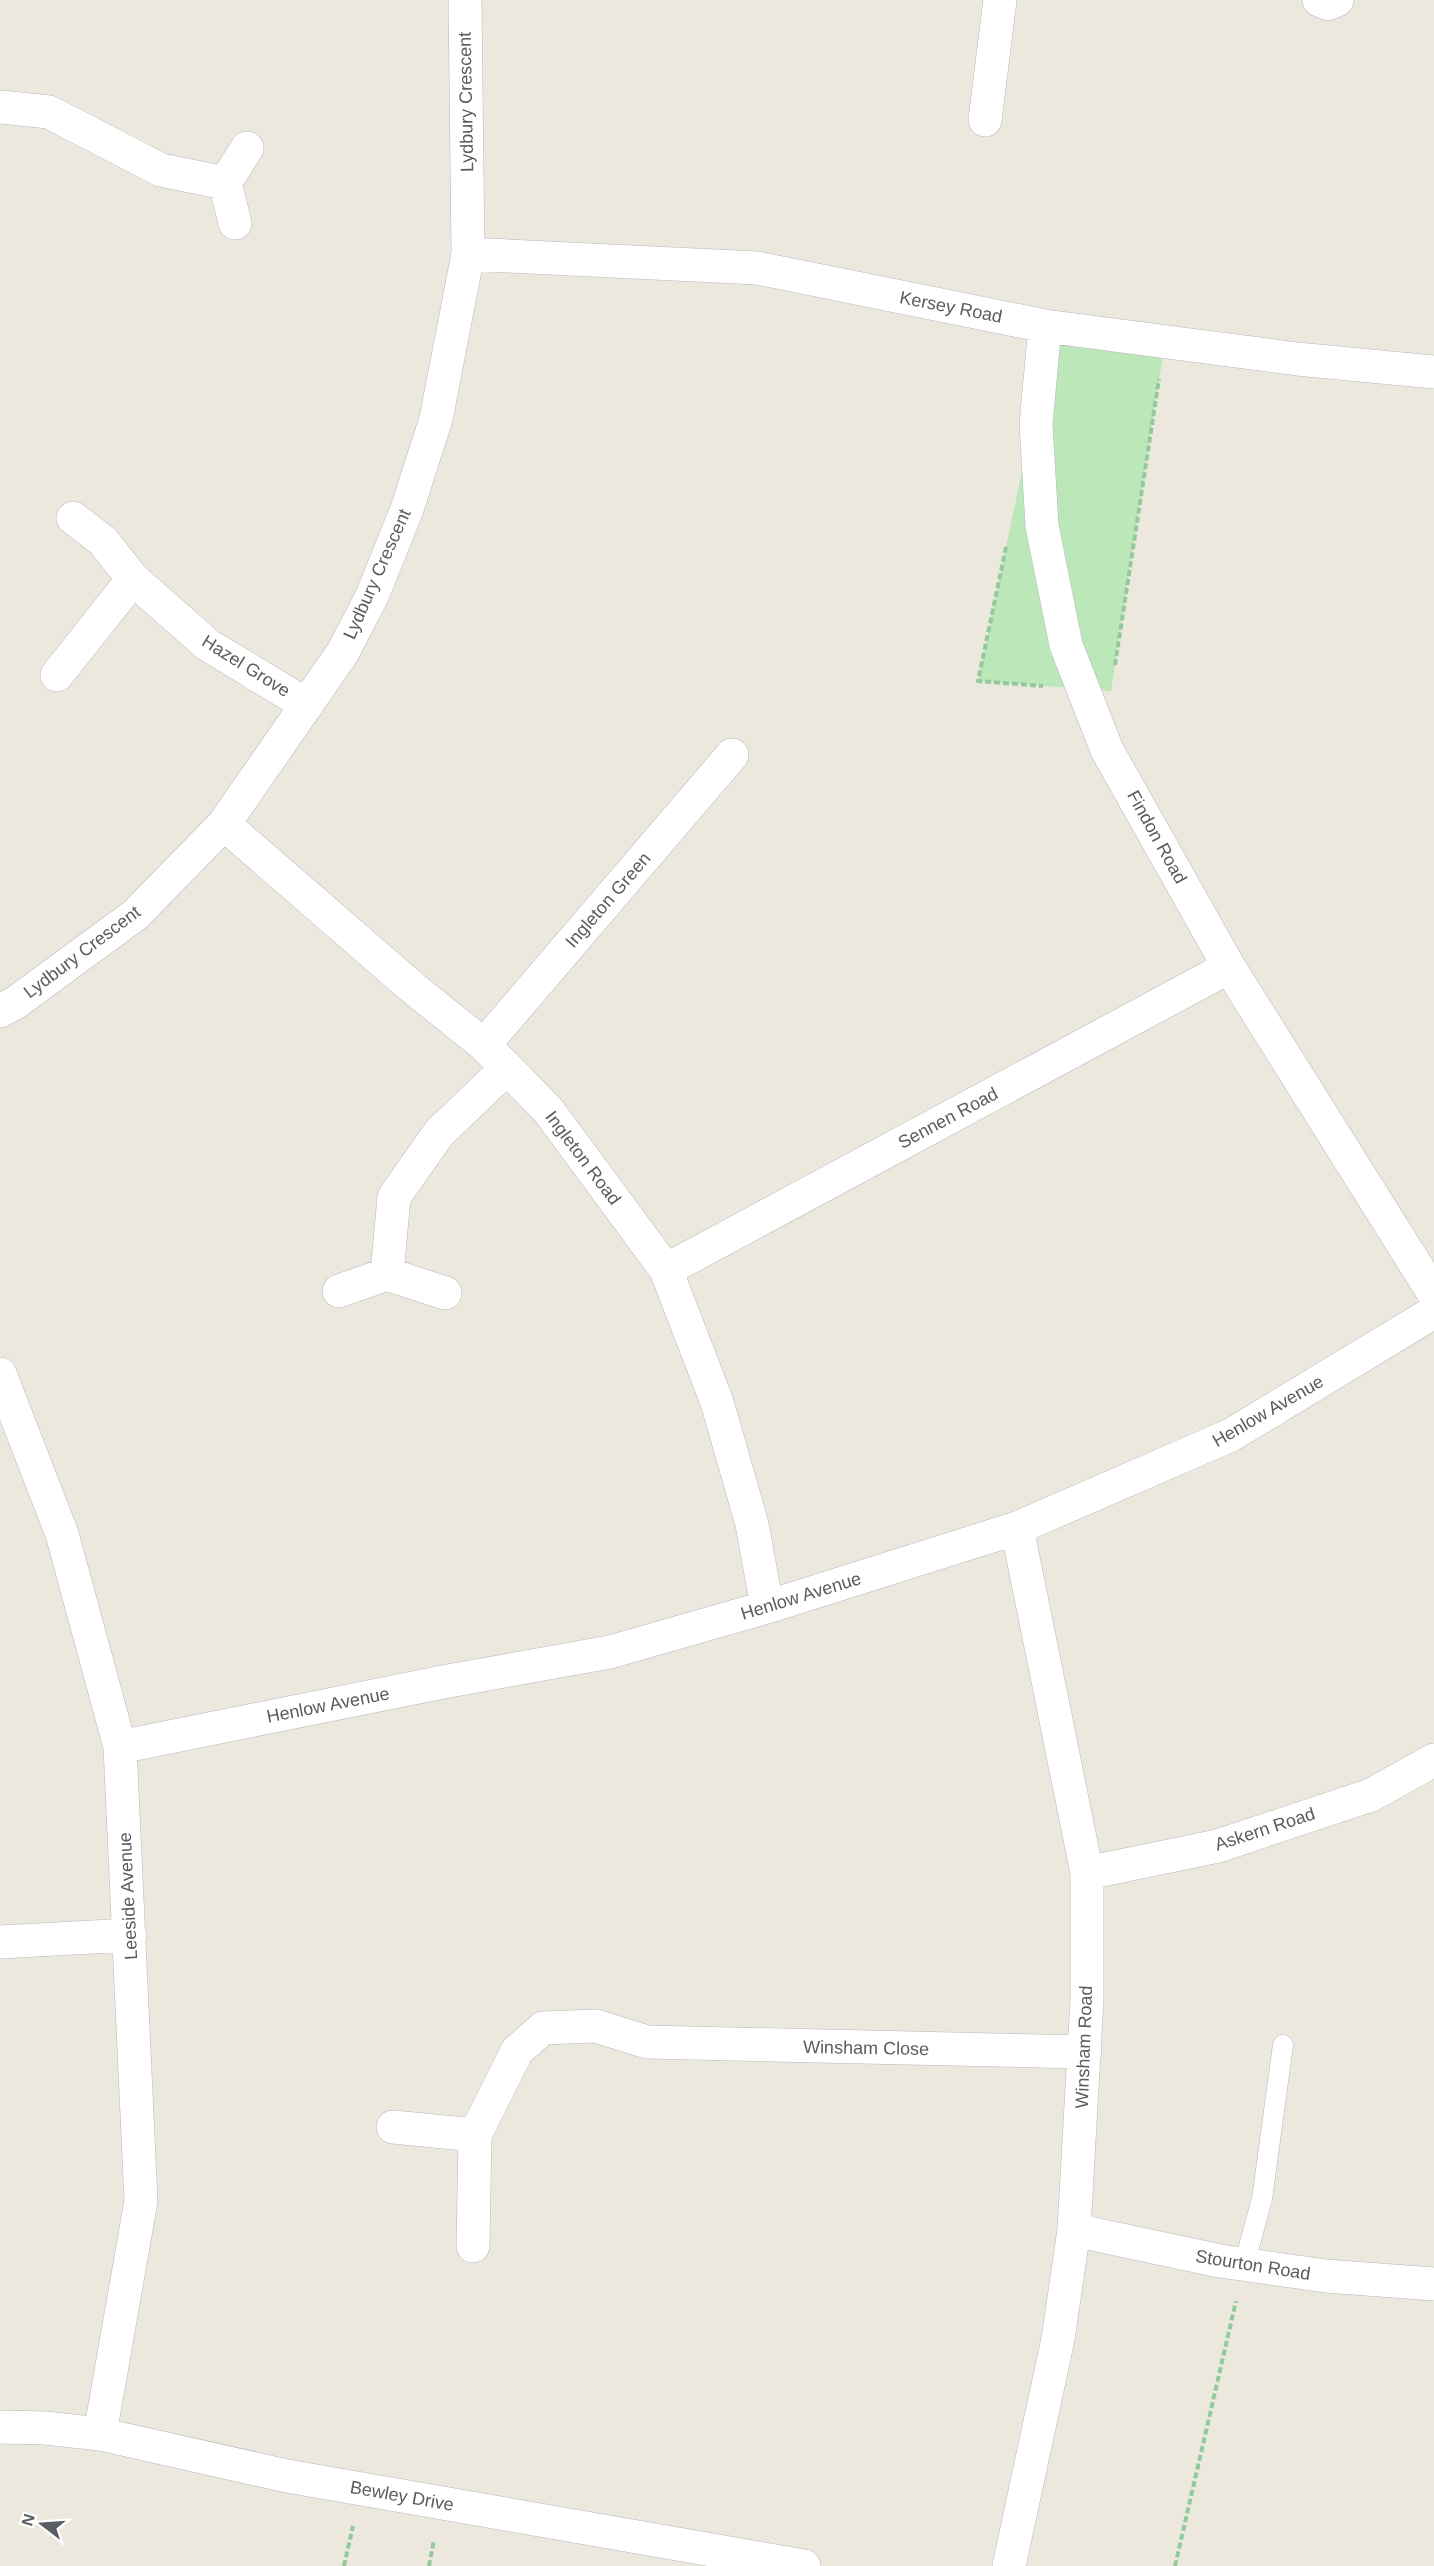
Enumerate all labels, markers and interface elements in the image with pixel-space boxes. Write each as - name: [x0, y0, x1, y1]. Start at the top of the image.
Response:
- street label: Lydbury Crescent: [455, 32, 477, 172]
- street label: Kersey Road: [898, 287, 1004, 327]
- street label: Lydbury Crescent: [339, 506, 415, 642]
- street label: Hazel Grove: [198, 631, 294, 701]
- street label: Findon Road: [1123, 787, 1191, 887]
- street label: Ingleton Green: [561, 848, 655, 952]
- street label: Lydbury Crescent: [20, 902, 144, 1002]
- street label: Sennen Road: [895, 1083, 1001, 1153]
- street label: Ingleton Road: [541, 1107, 625, 1209]
- street label: Henlow Avenue: [1209, 1371, 1327, 1451]
- street label: Henlow Avenue: [738, 1568, 864, 1624]
- street label: Henlow Avenue: [265, 1683, 391, 1727]
- street label: Askern Road: [1212, 1803, 1318, 1855]
- street label: Leeside Avenue: [115, 1832, 141, 1960]
- street label: Winsham Road: [1072, 1985, 1096, 2109]
- street label: Winsham Close: [803, 2037, 929, 2059]
- street label: Stourton Road: [1194, 2246, 1312, 2284]
- street label: Bewley Drive: [349, 2477, 455, 2515]
- north arrow: [12, 2494, 72, 2554]
- text: N: [18, 2512, 38, 2528]

